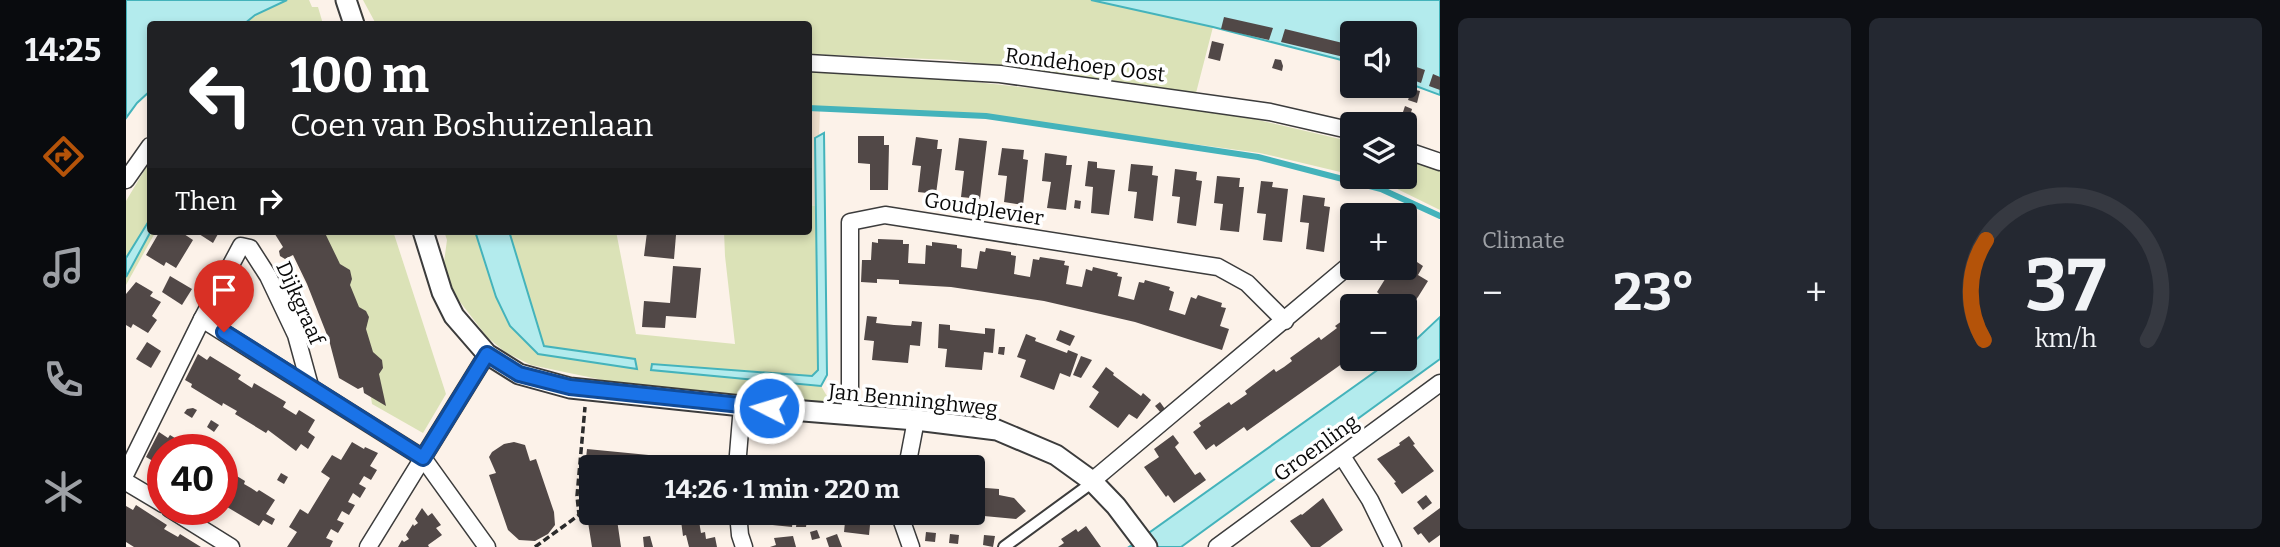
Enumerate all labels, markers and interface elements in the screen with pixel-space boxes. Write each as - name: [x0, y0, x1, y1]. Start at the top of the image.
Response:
- map controls: [1340, 21, 1417, 371]
- button: sound: [1340, 21, 1417, 98]
- text: 14:25: [25, 31, 101, 69]
- street label: Rondehoep Oost: [1003, 42, 1167, 88]
- text: 100 m: [290, 46, 429, 105]
- icon: left: [175, 49, 266, 140]
- text: Coen van Boshuizenlaan: [290, 106, 653, 144]
- button: layers: [1340, 112, 1417, 189]
- icon: directions: [39, 132, 88, 181]
- icon: right: [251, 182, 289, 220]
- text: Then: [175, 186, 237, 217]
- street label: Goudplevier: [922, 187, 1046, 231]
- button: +: [1340, 203, 1417, 280]
- text: Climate: [1482, 226, 1565, 254]
- text: 37: [2025, 242, 2106, 329]
- icon: music: [39, 243, 88, 292]
- street label: Dijkgraaf: [270, 257, 331, 350]
- pin: [194, 260, 254, 332]
- text: 23°: [1613, 261, 1695, 324]
- text: −: [1482, 270, 1503, 316]
- text: +: [1805, 270, 1827, 316]
- icon: arrive: [205, 271, 243, 309]
- button: −: [1340, 294, 1417, 371]
- text: km/h: [2035, 323, 2097, 353]
- icon: phone: [39, 355, 88, 404]
- position arrow: [732, 371, 806, 445]
- street label: Jan Benninghweg: [826, 378, 999, 422]
- street label: Groenling: [1269, 408, 1364, 487]
- speed limit sign: 40: [147, 434, 238, 525]
- icon: climate: [39, 467, 88, 516]
- text: 14:26 · 1 min · 220 m: [665, 474, 899, 505]

